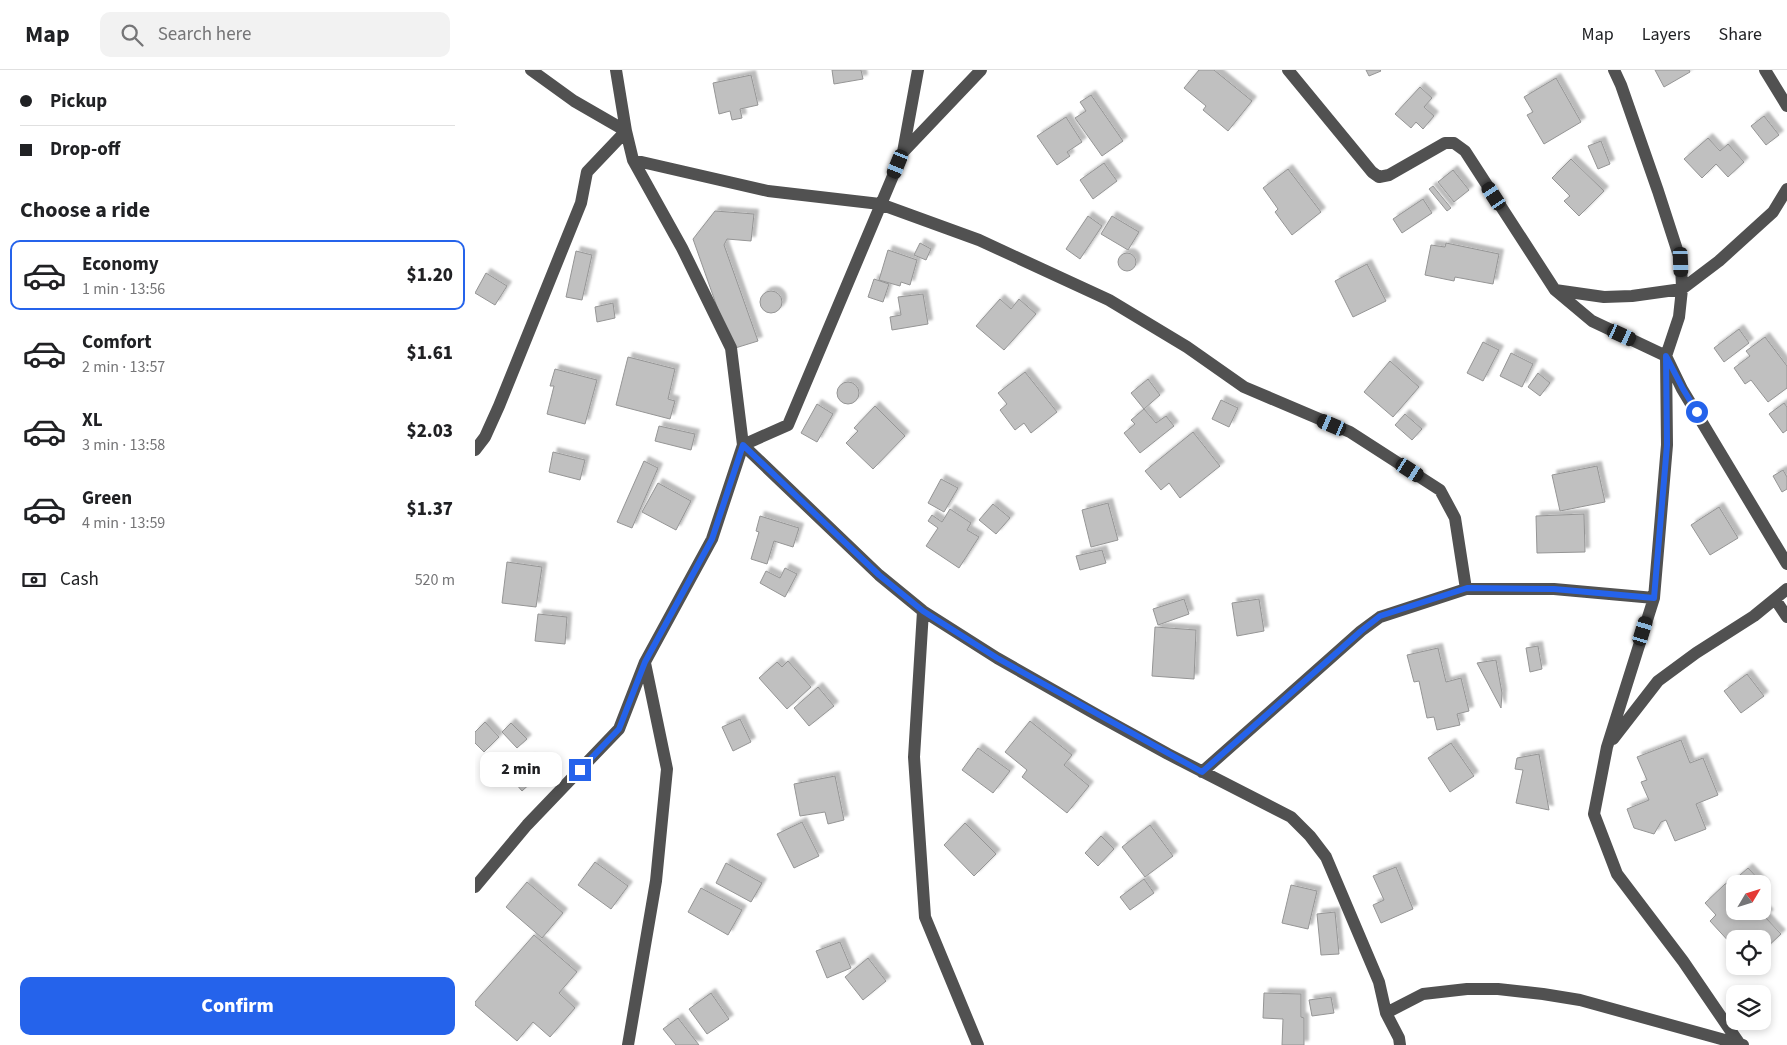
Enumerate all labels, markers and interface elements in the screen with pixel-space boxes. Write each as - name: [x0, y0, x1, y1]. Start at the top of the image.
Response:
- search box: [100, 12, 450, 57]
- text: Map: [25, 17, 70, 52]
- icon: search: [118, 21, 146, 49]
- text: Search here: [158, 21, 251, 48]
- text: Map: [1582, 22, 1614, 47]
- text: Layers: [1642, 22, 1691, 47]
- text: Share: [1719, 22, 1762, 47]
- text: Pickup: [50, 88, 107, 115]
- text: Drop-off: [50, 136, 120, 163]
- car: [885, 147, 910, 181]
- car: [1479, 179, 1508, 213]
- text: Choose a ride: [20, 194, 150, 226]
- car: [1672, 247, 1689, 277]
- text: Economy: [82, 251, 159, 278]
- icon: car: [22, 253, 67, 298]
- text: $1.20: [407, 262, 453, 289]
- text: 1 min · 13:56: [82, 278, 165, 300]
- car: [1605, 322, 1638, 348]
- text: Comfort: [82, 329, 152, 356]
- icon: car: [22, 331, 67, 376]
- text: $1.61: [407, 340, 453, 367]
- text: 2 min · 13:57: [82, 356, 165, 378]
- route start: [1686, 401, 1708, 423]
- text: XL: [82, 407, 103, 434]
- icon: car: [22, 409, 67, 454]
- car: [1315, 412, 1348, 438]
- text: $2.03: [407, 418, 453, 445]
- text: 3 min · 13:58: [82, 434, 165, 456]
- car: [1393, 456, 1426, 484]
- text: Green: [82, 485, 132, 512]
- icon: car: [22, 487, 67, 532]
- text: $1.37: [407, 496, 453, 523]
- text: 4 min · 13:59: [82, 512, 165, 534]
- icon: cash: [20, 566, 48, 594]
- text: Cash: [60, 566, 99, 593]
- text: 520 m: [415, 569, 455, 591]
- car: [1631, 614, 1654, 648]
- callout: 2 min: [480, 752, 563, 788]
- text: 2 min: [501, 758, 541, 780]
- route end: [569, 759, 591, 781]
- north arrow: [1726, 875, 1771, 920]
- map controls: [1726, 875, 1771, 1030]
- button: locate: [1726, 930, 1771, 975]
- button: Confirm: [20, 977, 455, 1035]
- button: layers: [1726, 985, 1771, 1030]

